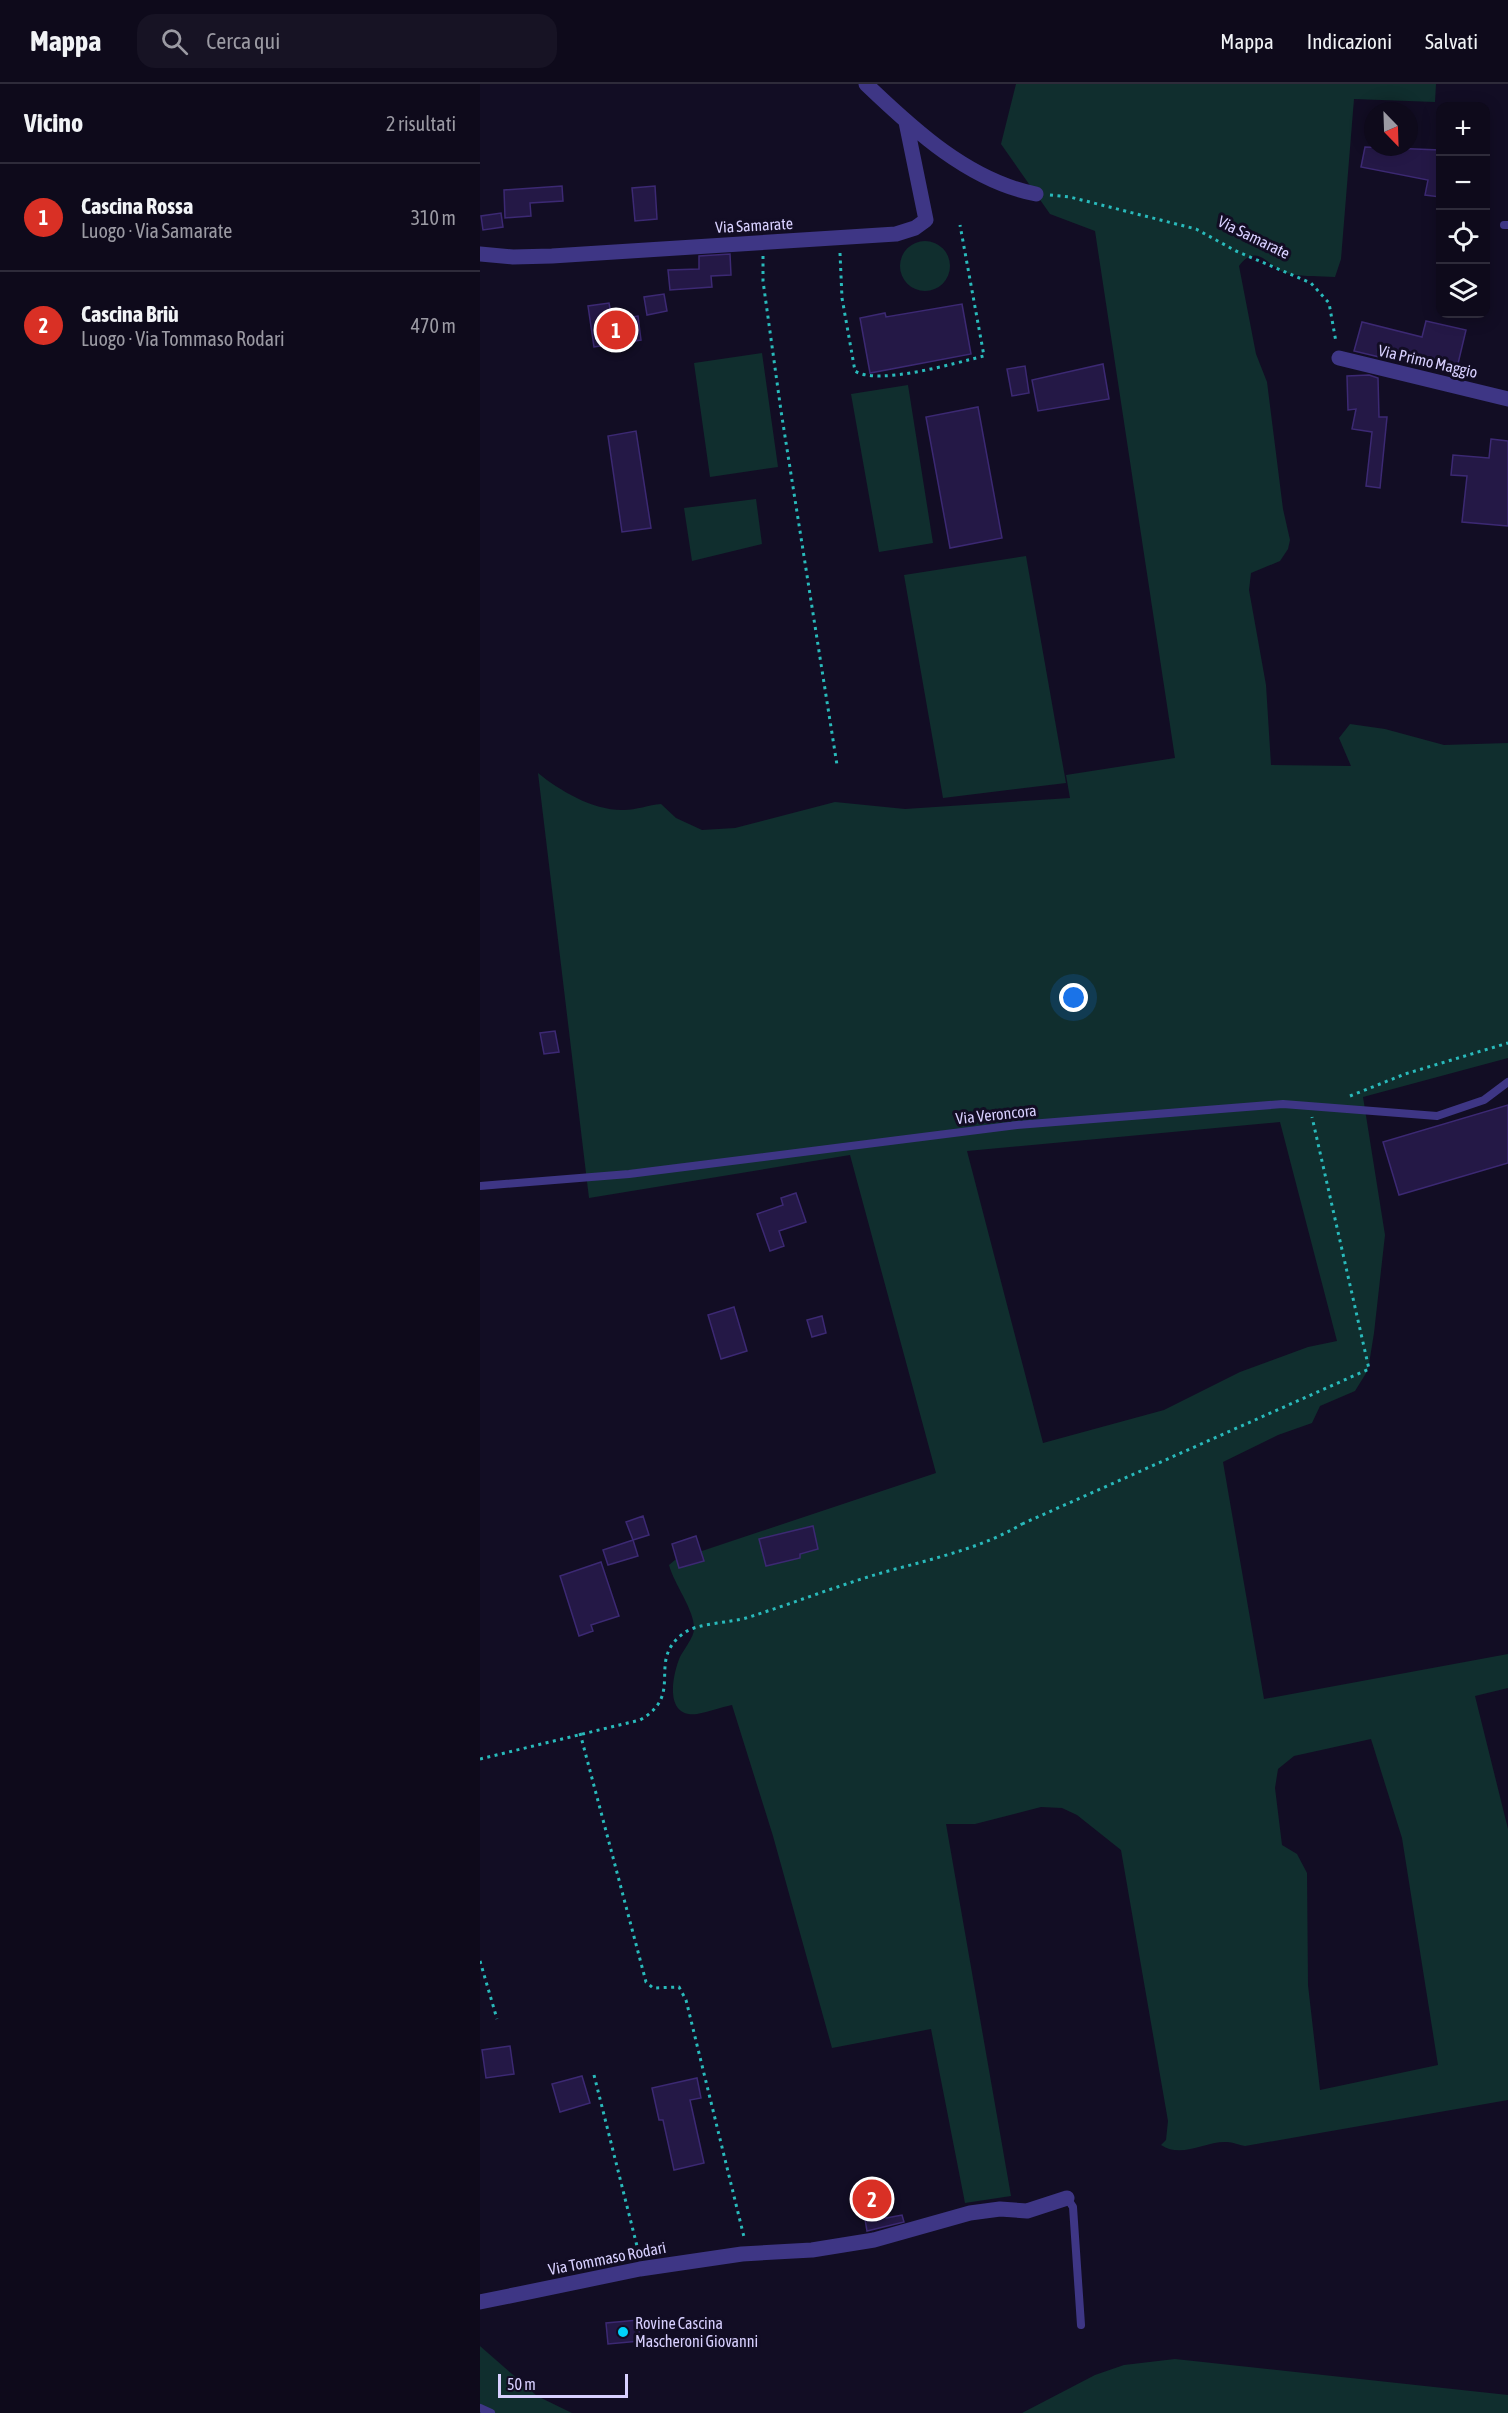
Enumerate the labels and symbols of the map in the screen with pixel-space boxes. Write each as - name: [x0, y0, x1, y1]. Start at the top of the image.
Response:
- north arrow: [1364, 102, 1418, 156]
- street label: Via Samarate: [1215, 212, 1293, 262]
- street label: Via Samarate: [715, 214, 793, 236]
- pin: 1: [596, 308, 636, 352]
- street label: Via Primo Maggio: [1376, 341, 1479, 382]
- your location: [1059, 983, 1088, 1012]
- street label: Via Veroncora: [955, 1101, 1037, 1127]
- pin: 2: [852, 2176, 892, 2222]
- street label: Via Tommaso Rodari: [547, 2238, 667, 2278]
- place label: Rovine Cascina Mascheroni Giovanni: [635, 2314, 758, 2350]
- marker: Rovine Cascina Mascheroni Giovanni: [616, 2325, 630, 2339]
- scale bar: [498, 2371, 628, 2398]

